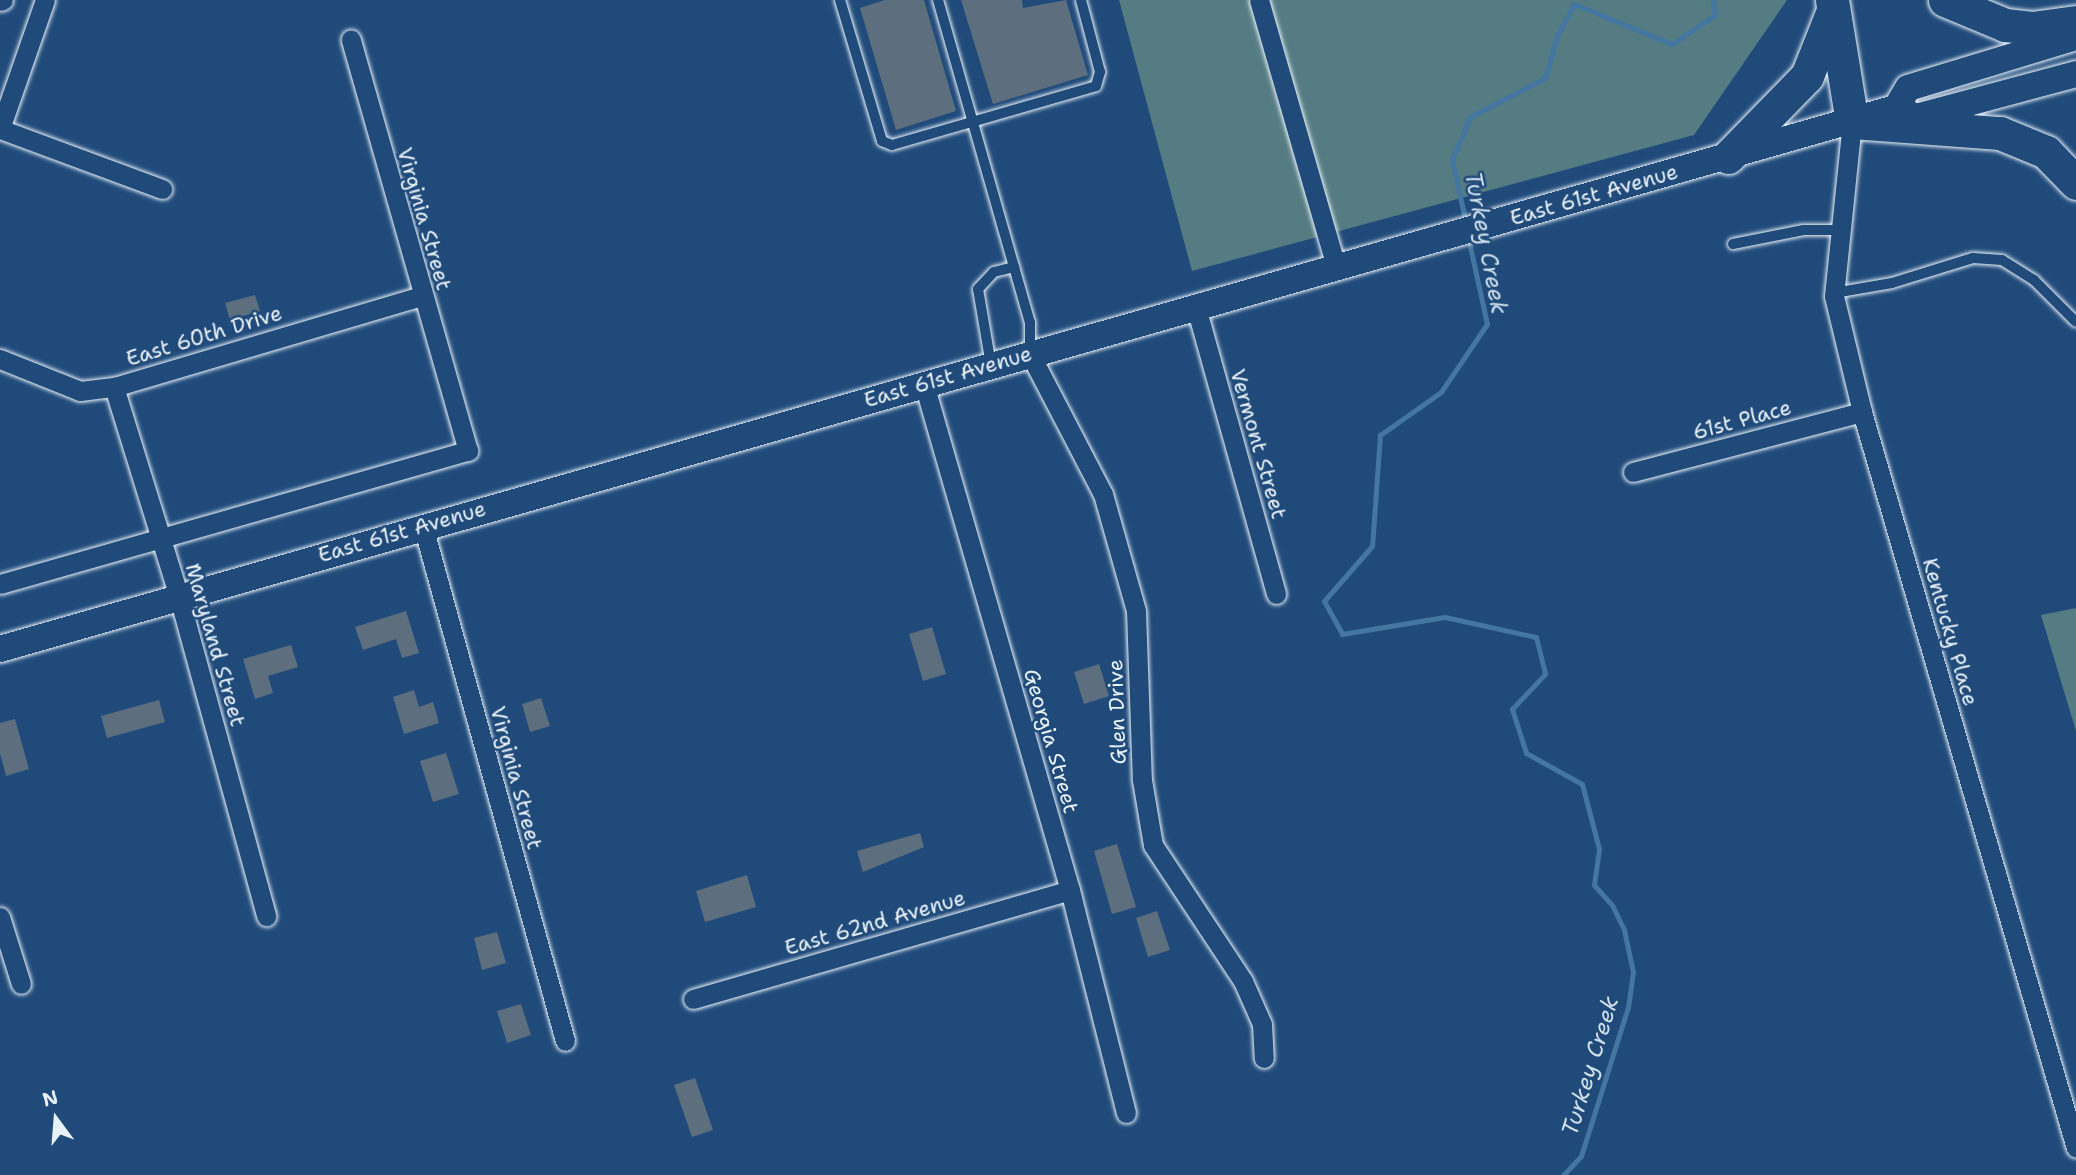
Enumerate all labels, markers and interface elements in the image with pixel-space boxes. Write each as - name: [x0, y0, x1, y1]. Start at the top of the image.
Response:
- street label: Virginia Street: [392, 145, 456, 293]
- street label: East 61st Avenue: [1507, 159, 1681, 231]
- water label: Turkey Creek: [1459, 169, 1513, 317]
- street label: East 60th Drive: [123, 300, 285, 372]
- street label: East 61st Avenue: [861, 341, 1035, 413]
- street label: Vermont Street: [1225, 366, 1291, 522]
- street label: 61st Place: [1690, 395, 1794, 445]
- street label: East 61st Avenue: [315, 496, 489, 568]
- street label: Kentucky Place: [1917, 555, 1983, 709]
- street label: Maryland Street: [180, 561, 250, 729]
- street label: Glen Drive: [1103, 659, 1131, 765]
- street label: Georgia Street: [1018, 666, 1084, 816]
- street label: Virginia Street: [485, 704, 547, 852]
- street label: East 62nd Avenue: [782, 885, 968, 961]
- water label: Turkey Creek: [1556, 993, 1624, 1139]
- north arrow: [21, 1084, 91, 1154]
- text: N: [39, 1084, 61, 1112]

